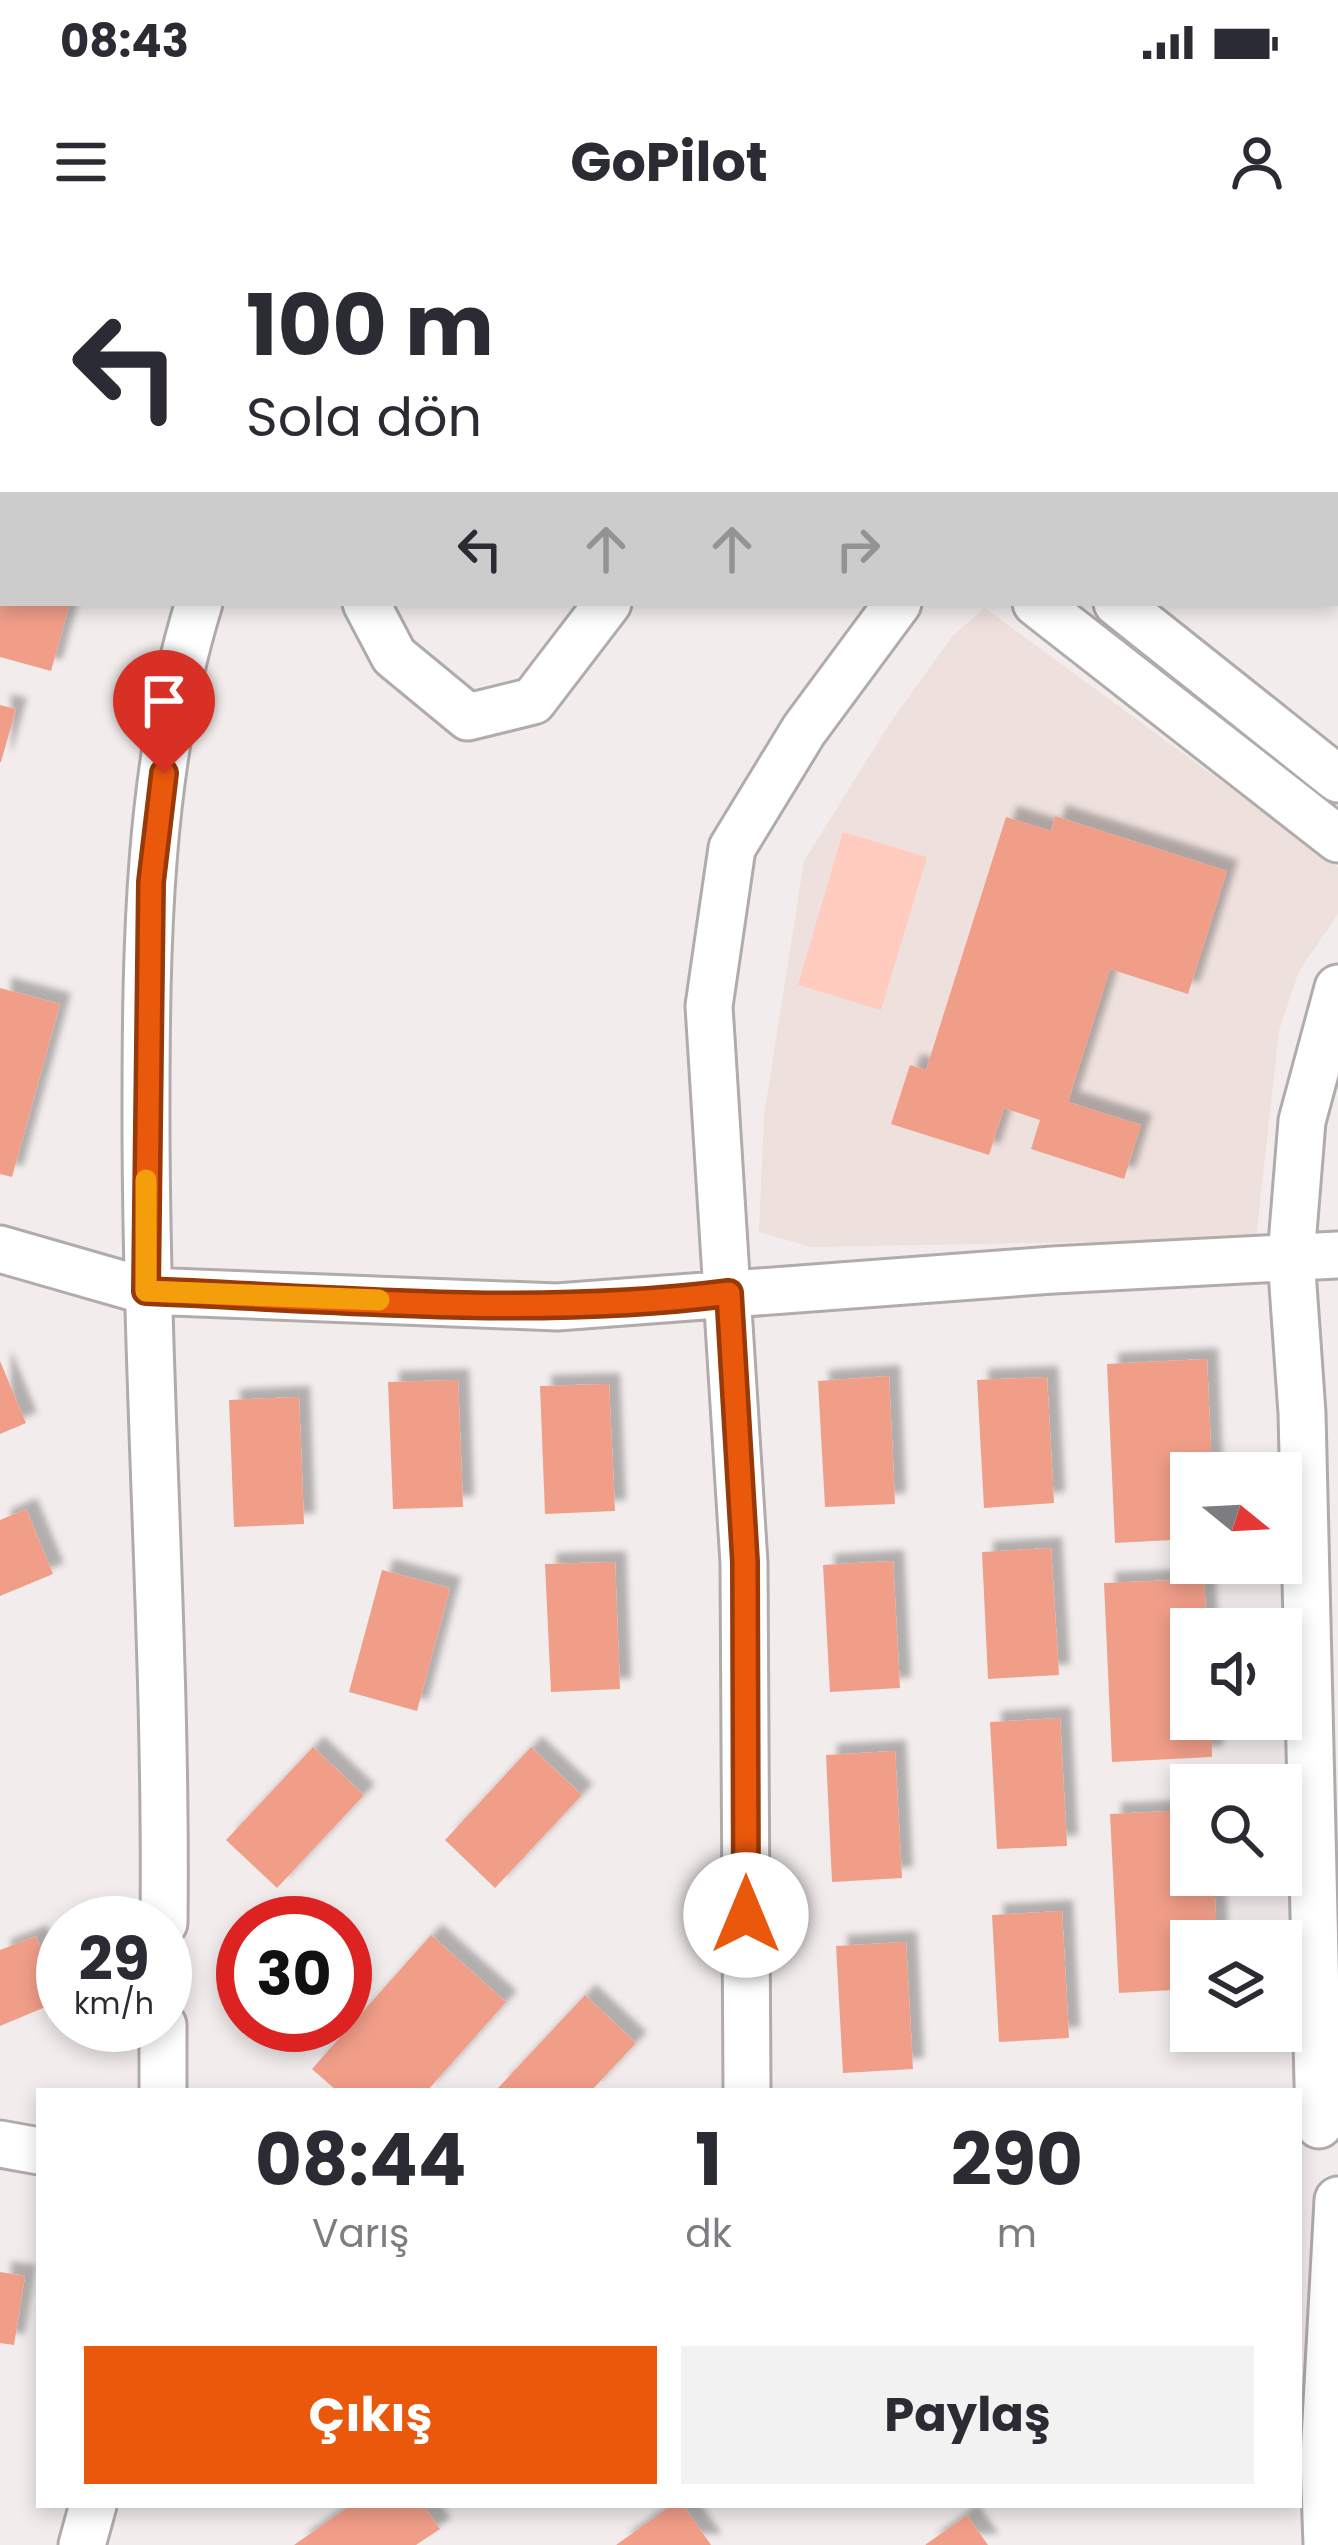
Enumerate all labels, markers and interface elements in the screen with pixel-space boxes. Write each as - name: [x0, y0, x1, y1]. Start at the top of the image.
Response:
- text: 08:43: [60, 10, 189, 73]
- text: GoPilot: [570, 124, 768, 200]
- icon: menu: [48, 129, 114, 195]
- icon: person: [1224, 129, 1290, 195]
- text: 100 m: [246, 267, 494, 384]
- icon: left: [48, 288, 204, 444]
- text: Sola dön: [246, 379, 482, 455]
- icon: left: [447, 516, 513, 582]
- icon: ahead: [573, 516, 639, 582]
- icon: ahead: [699, 516, 765, 582]
- icon: right: [825, 516, 891, 582]
- pin: [113, 650, 215, 773]
- icon: arrive: [131, 668, 197, 734]
- north arrow: [1170, 1452, 1302, 1584]
- map controls: [1170, 1452, 1302, 2052]
- button: sound: [1170, 1608, 1302, 1740]
- button: search: [1170, 1764, 1302, 1896]
- position arrow: [683, 1852, 809, 1978]
- speed limit sign: 30: [216, 1896, 372, 2052]
- text: 29: [78, 1917, 150, 2001]
- button: layers: [1170, 1920, 1302, 2052]
- text: km/h: [74, 1982, 154, 2025]
- text: 08:44: [255, 2109, 466, 2210]
- text: 1: [695, 2109, 722, 2210]
- text: 290: [951, 2109, 1083, 2210]
- text: Varış: [312, 2206, 409, 2261]
- text: dk: [685, 2206, 732, 2261]
- text: m: [997, 2206, 1037, 2261]
- button: Çıkış: [84, 2346, 657, 2484]
- button: Paylaş: [681, 2346, 1254, 2484]

